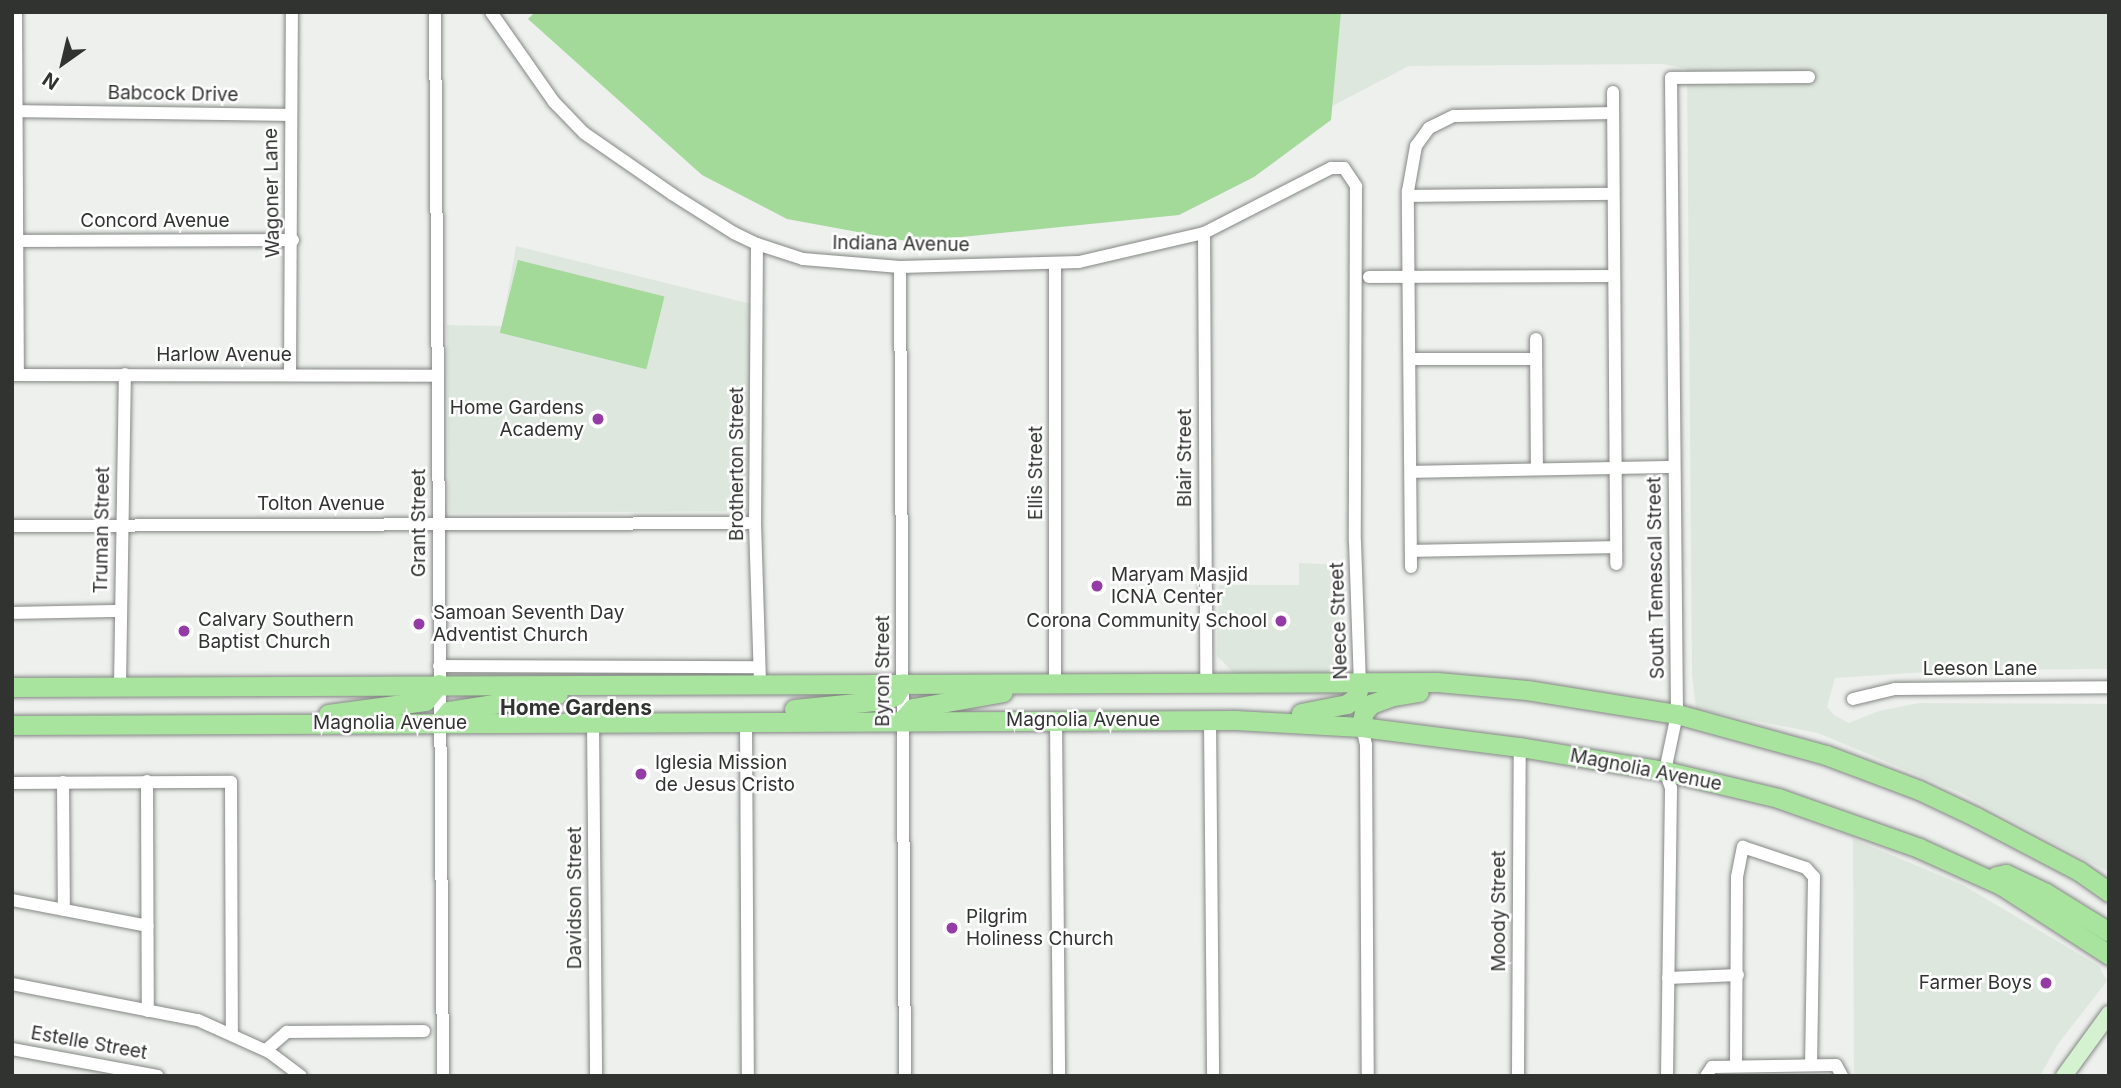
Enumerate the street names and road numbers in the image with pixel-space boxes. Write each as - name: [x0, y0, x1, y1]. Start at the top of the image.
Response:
- street label: Babcock Drive: [107, 81, 239, 107]
- street label: Wagoner Lane: [259, 128, 285, 258]
- street label: Concord Avenue: [80, 210, 230, 232]
- street label: Indiana Avenue: [832, 231, 970, 257]
- street label: Harlow Avenue: [156, 344, 292, 366]
- street label: Brotherton Street: [726, 387, 748, 541]
- street label: Blair Street: [1174, 409, 1196, 507]
- street label: Ellis Street: [1025, 426, 1047, 520]
- street label: Truman Street: [89, 466, 115, 594]
- street label: Grant Street: [408, 469, 430, 577]
- street label: South Temescal Street: [1643, 477, 1669, 679]
- street label: Tolton Avenue: [257, 493, 385, 515]
- street label: Neece Street: [1326, 562, 1352, 680]
- street label: Byron Street: [872, 615, 894, 727]
- street label: Leeson Lane: [1923, 658, 2037, 680]
- street label: Magnolia Avenue: [1006, 709, 1160, 731]
- street label: Magnolia Avenue: [313, 712, 467, 734]
- street label: Magnolia Avenue: [1568, 744, 1724, 796]
- street label: Davidson Street: [564, 827, 586, 969]
- street label: Moody Street: [1488, 850, 1510, 972]
- street label: Estelle Street: [29, 1022, 149, 1064]

